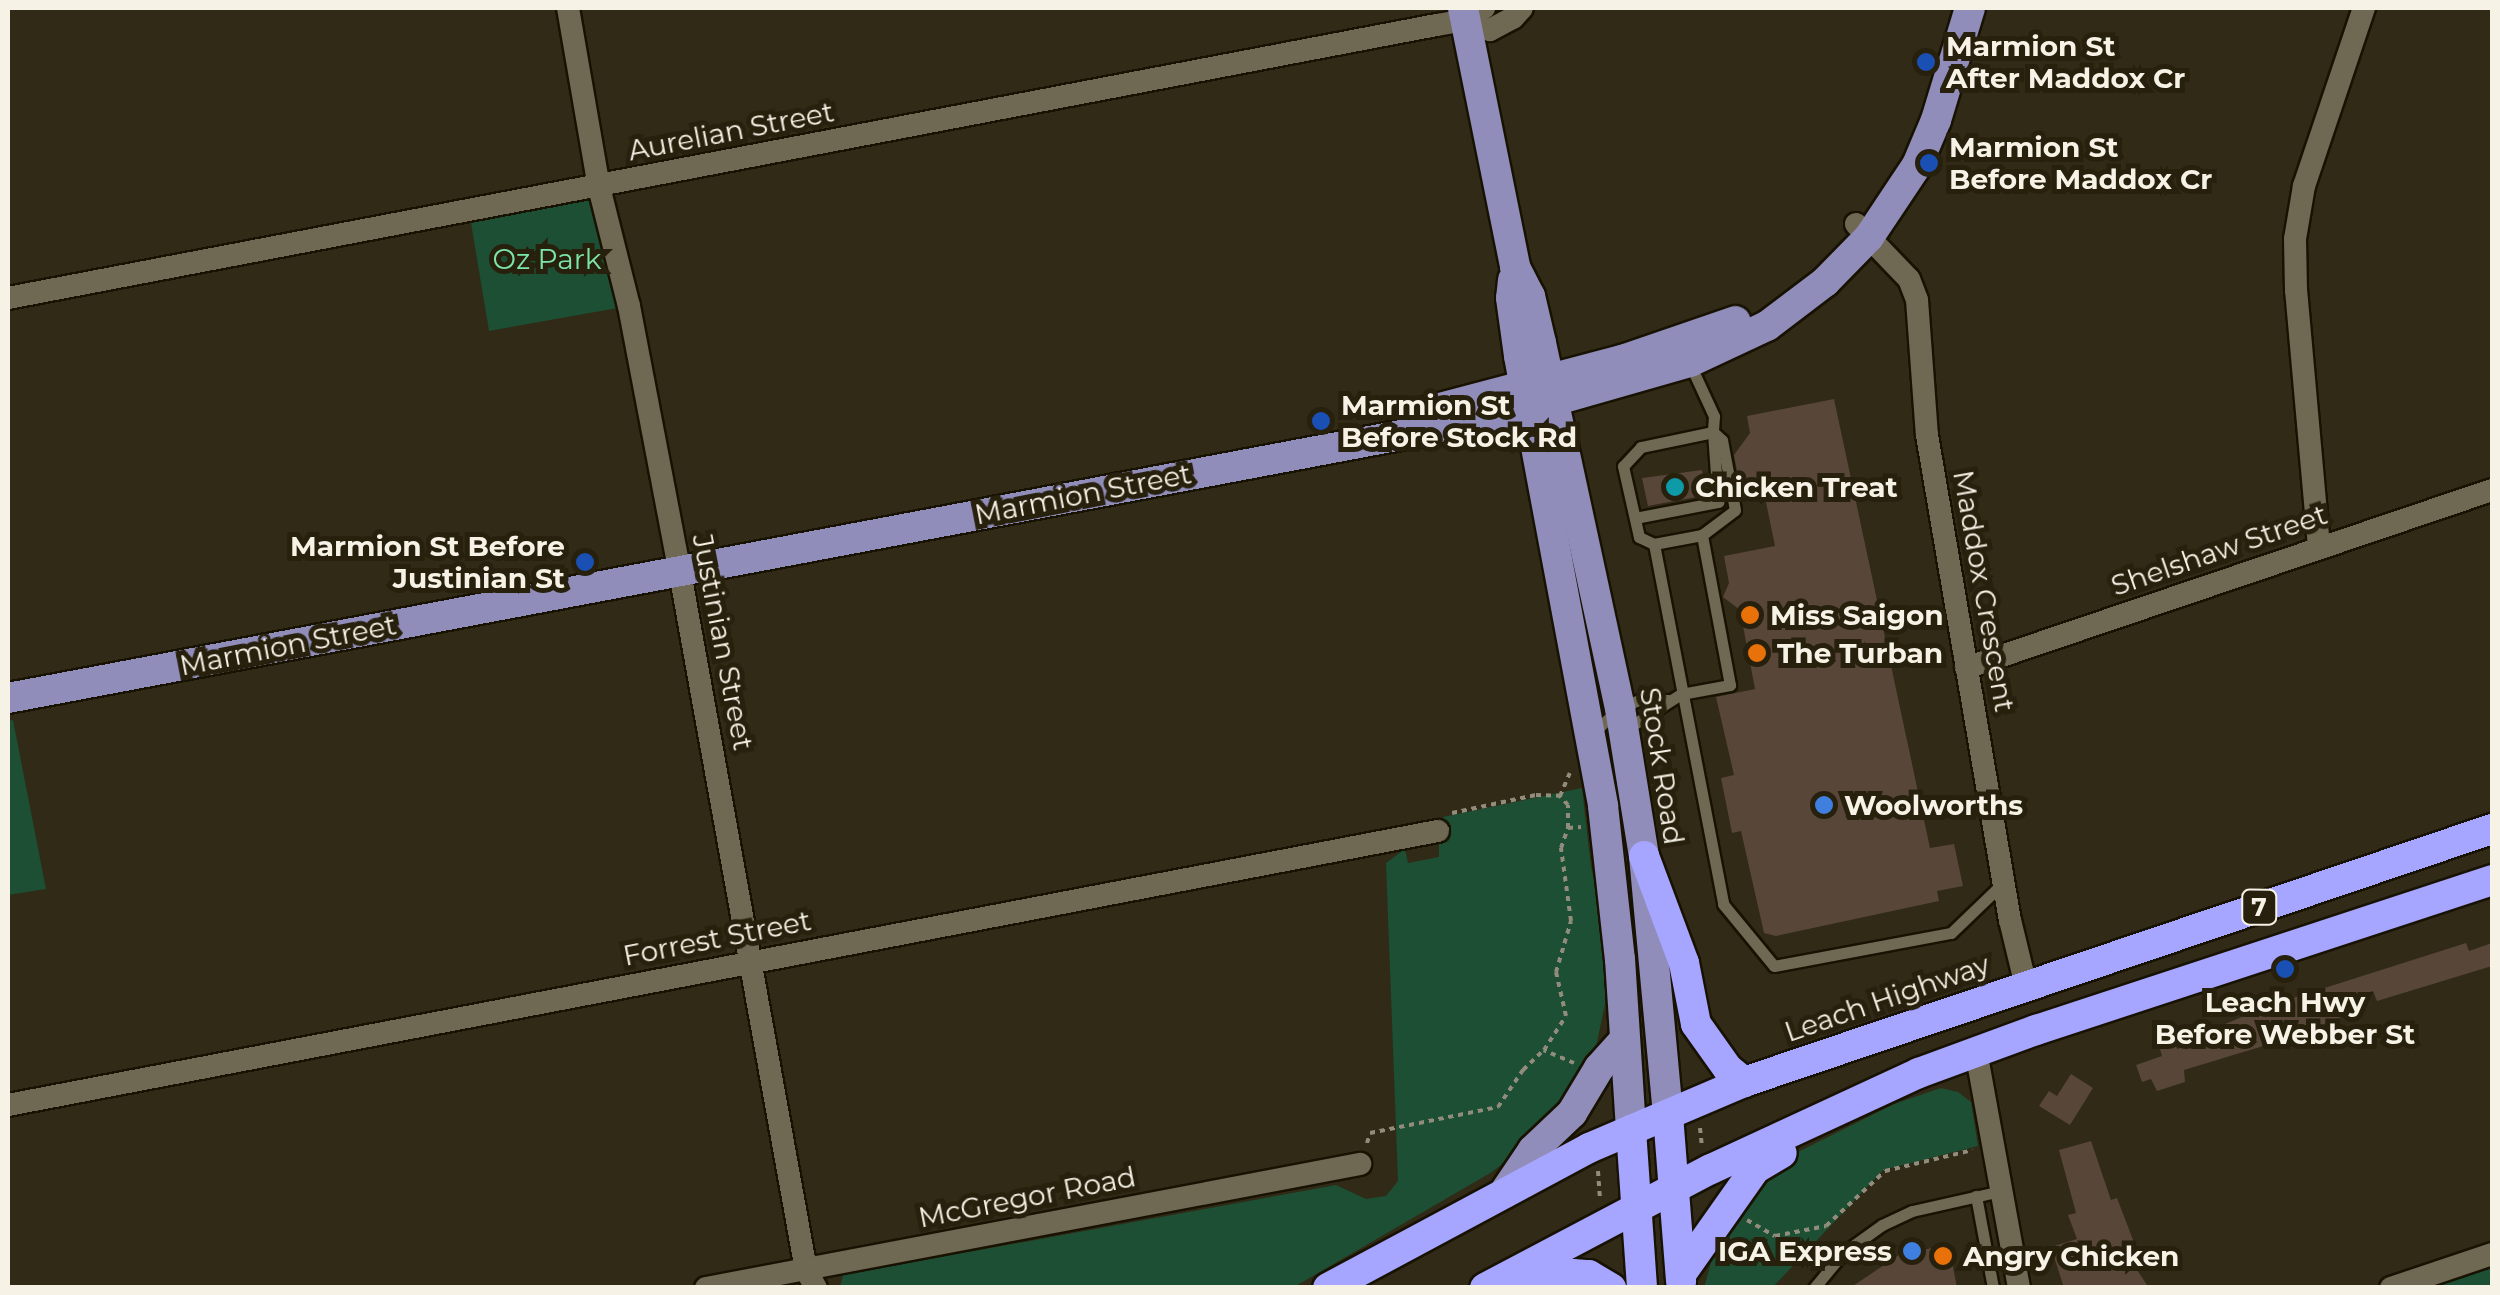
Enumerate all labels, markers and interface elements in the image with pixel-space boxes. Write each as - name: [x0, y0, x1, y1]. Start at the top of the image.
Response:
- place label: Marmion St After Maddox Cr: [1946, 29, 2185, 95]
- marker: Marmion St After Maddox Cr: [1915, 51, 1937, 73]
- street label: Aurelian Street: [625, 95, 837, 167]
- place label: Marmion St Before Maddox Cr: [1949, 130, 2212, 196]
- marker: Marmion St Before Maddox Cr: [1918, 152, 1940, 174]
- park label: Oz Park: [492, 242, 602, 276]
- place label: Marmion St Before Stock Rd: [1341, 388, 1577, 454]
- marker: Marmion St Before Stock Rd: [1310, 410, 1332, 432]
- street label: Marmion Street: [972, 457, 1194, 531]
- street label: Maddox Crescent: [1946, 468, 2022, 714]
- place label: Chicken Treat: [1695, 470, 1898, 504]
- marker: Chicken Treat: [1664, 476, 1686, 498]
- street label: Shelshaw Street: [2107, 497, 2331, 603]
- place label: Marmion St Before Justinian St: [290, 529, 565, 595]
- street label: Justinian Street: [686, 531, 760, 753]
- marker: Marmion St Before Justinian St: [574, 551, 596, 573]
- place label: Miss Saigon: [1770, 598, 1944, 632]
- marker: Miss Saigon: [1739, 604, 1761, 626]
- street label: Marmion Street: [177, 608, 399, 682]
- place label: The Turban: [1777, 636, 1943, 670]
- marker: The Turban: [1746, 642, 1768, 664]
- street label: Stock Road: [1633, 685, 1691, 847]
- place label: Woolworths: [1844, 788, 2023, 822]
- marker: Woolworths: [1813, 794, 1835, 816]
- road number: 7: [2239, 887, 2279, 927]
- street label: Forrest Street: [620, 903, 814, 973]
- street label: Leach Highway: [1780, 947, 1994, 1049]
- marker: Leach Hwy Before Webber St: [2274, 958, 2296, 980]
- place label: Leach Hwy Before Webber St: [2155, 985, 2415, 1051]
- street label: McGregor Road: [916, 1159, 1138, 1235]
- place label: IGA Express: [1718, 1234, 1892, 1268]
- place label: Angry Chicken: [1963, 1239, 2179, 1273]
- marker: IGA Express: [1901, 1240, 1923, 1262]
- marker: Angry Chicken: [1932, 1245, 1954, 1267]

